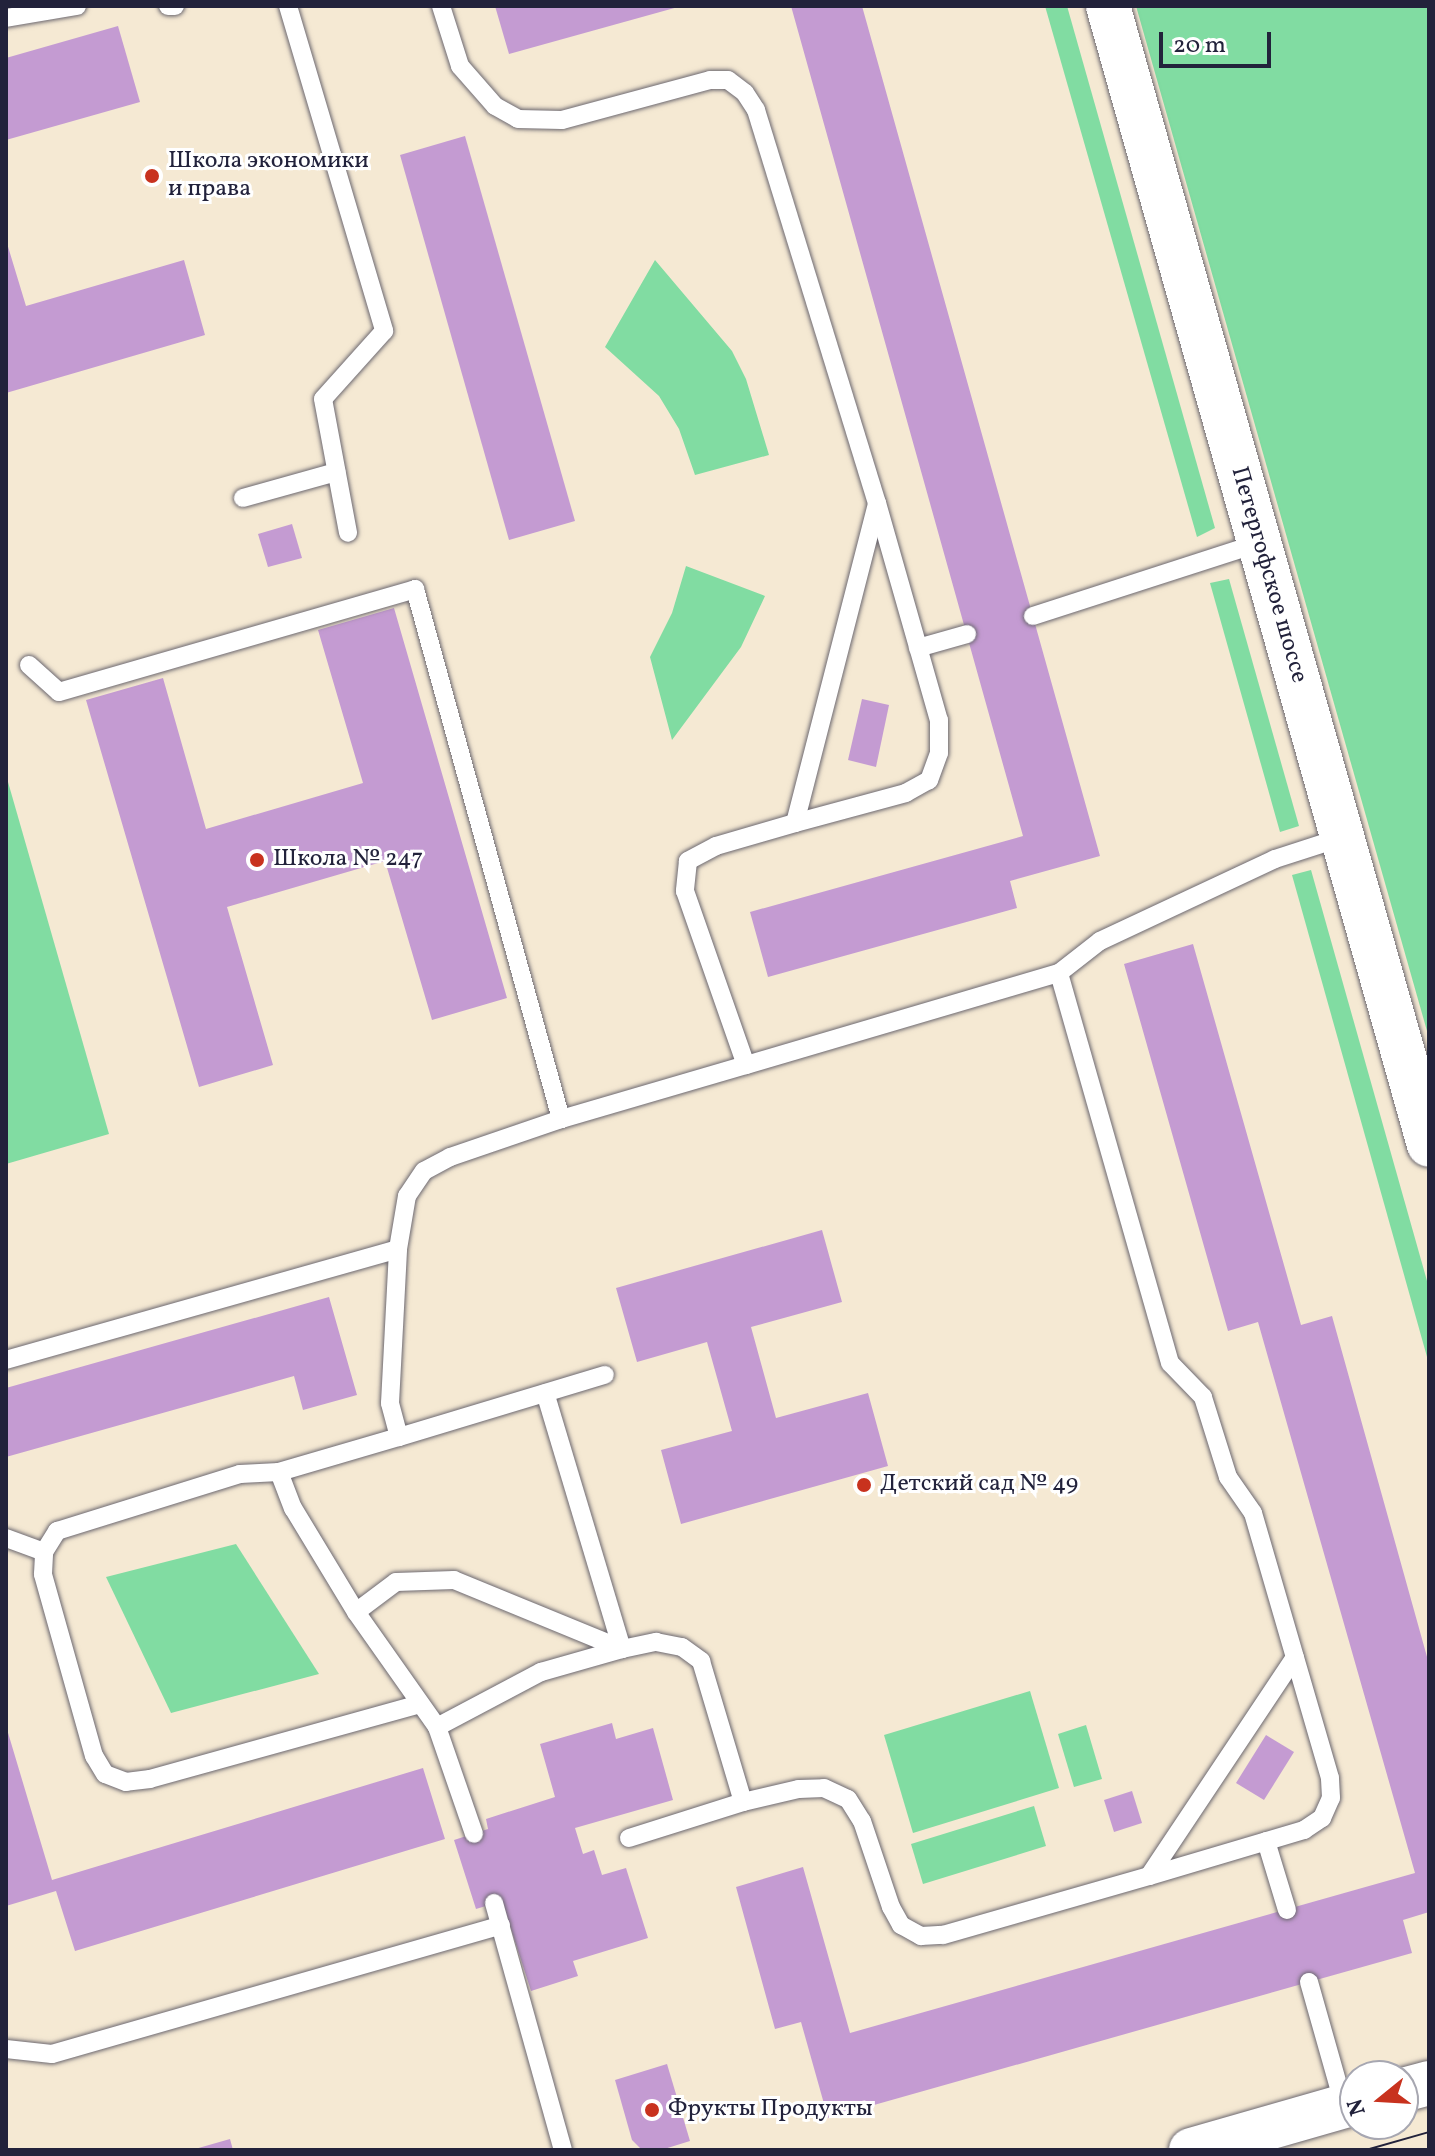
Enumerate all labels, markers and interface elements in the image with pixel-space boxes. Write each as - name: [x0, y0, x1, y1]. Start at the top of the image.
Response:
- scale bar: [1163, 16, 1275, 66]
- text: 20 m: [1173, 29, 1226, 63]
- place label: Школа экономики и права: [168, 148, 369, 204]
- marker: Школа экономики и права: [143, 167, 161, 185]
- street label: Петергофское шоссе: [1223, 464, 1313, 686]
- place label: Школа № 247: [273, 846, 423, 874]
- marker: Школа № 247: [248, 851, 266, 869]
- place label: Детский сад № 49: [880, 1471, 1078, 1499]
- marker: Детский сад № 49: [855, 1476, 873, 1494]
- north arrow: [1339, 2060, 1419, 2140]
- text: N: [1340, 2095, 1375, 2119]
- place label: Фрукты Продукты: [668, 2096, 873, 2124]
- marker: Фрукты Продукты: [643, 2101, 661, 2119]

